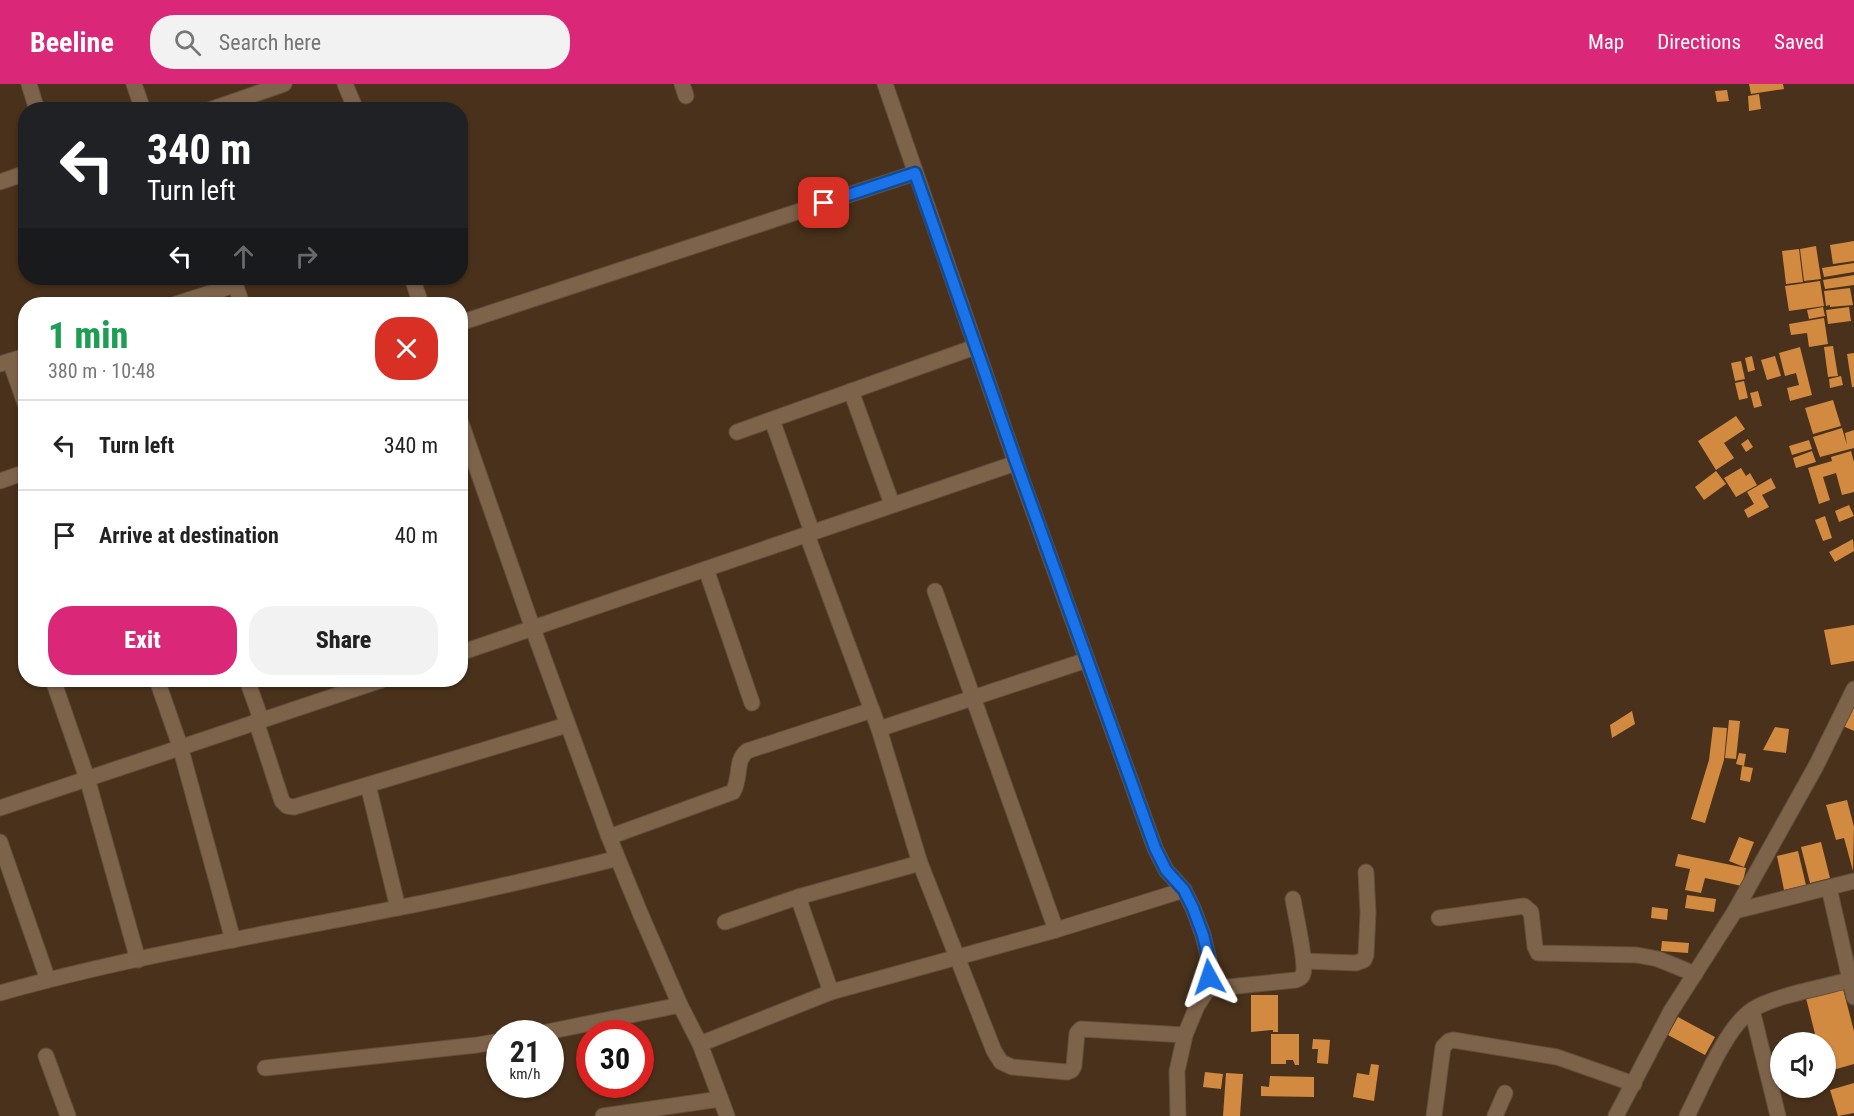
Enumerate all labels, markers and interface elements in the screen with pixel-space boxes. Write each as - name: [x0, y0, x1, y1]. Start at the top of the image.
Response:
- search box: [150, 15, 570, 69]
- text: Beeline: [30, 26, 114, 59]
- icon: search: [171, 26, 204, 59]
- text: Search here: [219, 30, 321, 55]
- text: Map: [1588, 30, 1624, 54]
- text: Directions: [1657, 30, 1741, 54]
- text: Saved: [1774, 30, 1824, 54]
- text: 340 m: [147, 125, 252, 174]
- icon: left: [48, 126, 126, 204]
- text: Turn left: [147, 175, 236, 207]
- pin: [798, 177, 849, 228]
- icon: arrive: [807, 186, 840, 219]
- icon: left: [164, 240, 197, 273]
- icon: ahead: [227, 240, 260, 273]
- icon: right: [290, 240, 323, 273]
- text: 1 min: [48, 315, 128, 357]
- button: close: [375, 317, 438, 380]
- text: 380 m · 10:48: [48, 359, 155, 383]
- icon: left: [48, 429, 81, 462]
- text: Turn left: [99, 433, 174, 458]
- text: 340 m: [384, 433, 438, 458]
- icon: arrive: [48, 519, 81, 552]
- text: Arrive at destination: [99, 523, 279, 548]
- text: 40 m: [395, 523, 438, 548]
- button: Exit: [48, 606, 237, 675]
- button: Share: [249, 606, 438, 675]
- position arrow: [1177, 945, 1241, 1009]
- speed limit sign: 30: [576, 1020, 654, 1098]
- map controls: [1770, 1032, 1836, 1098]
- button: sound: [1770, 1032, 1836, 1098]
- text: 21: [510, 1034, 540, 1069]
- text: km/h: [510, 1065, 540, 1083]

